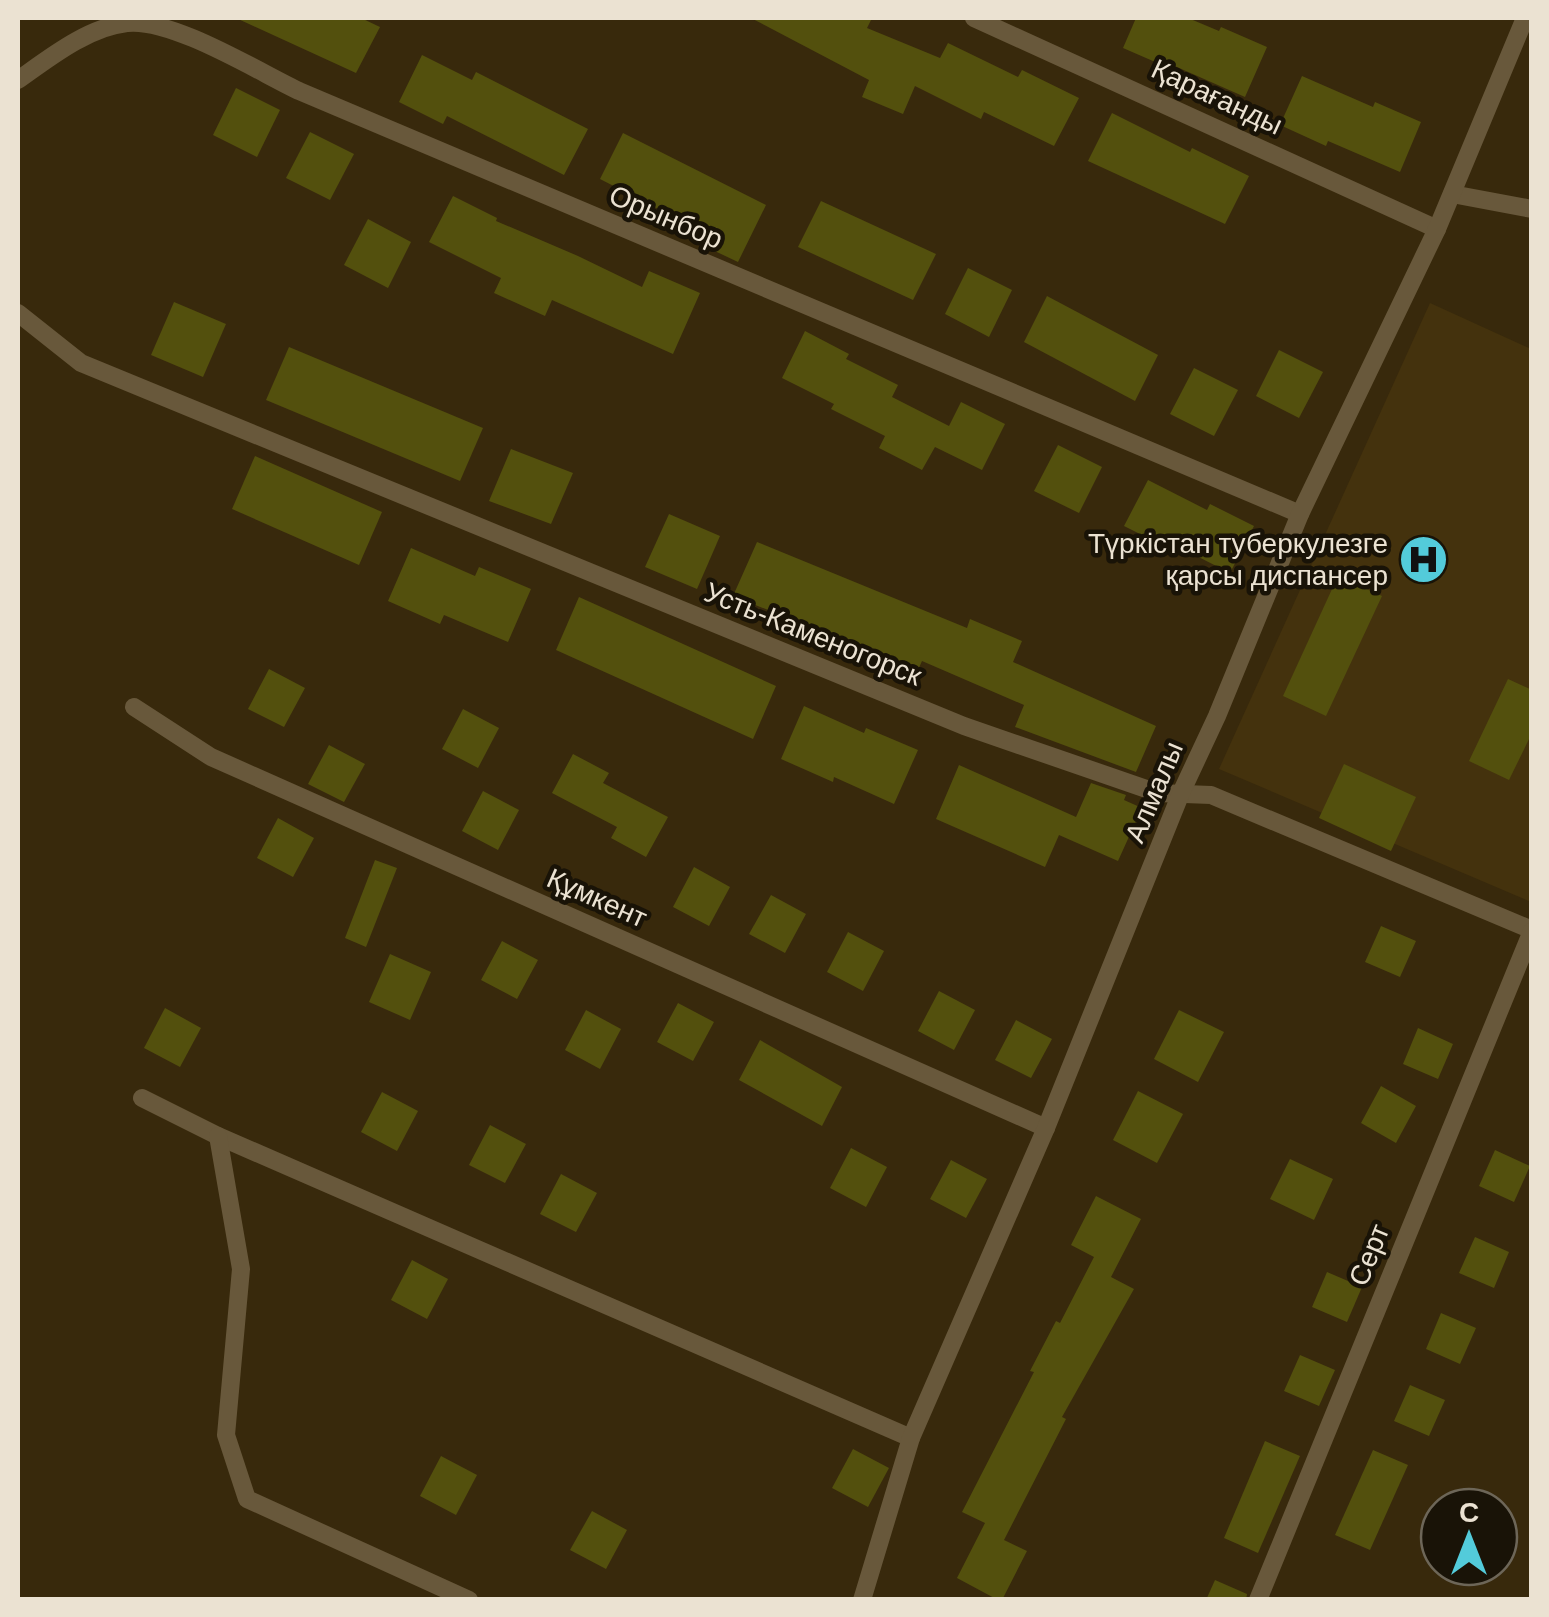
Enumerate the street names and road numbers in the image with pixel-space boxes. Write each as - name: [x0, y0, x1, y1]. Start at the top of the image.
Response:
- street label: Қарағанды: [1147, 53, 1287, 141]
- street label: Орынбор: [605, 179, 727, 255]
- street label: Усть-Каменогорск: [700, 576, 927, 692]
- street label: Алмалы: [1119, 737, 1189, 847]
- street label: Құмкент: [542, 862, 652, 934]
- street label: Серт: [1343, 1220, 1395, 1290]

